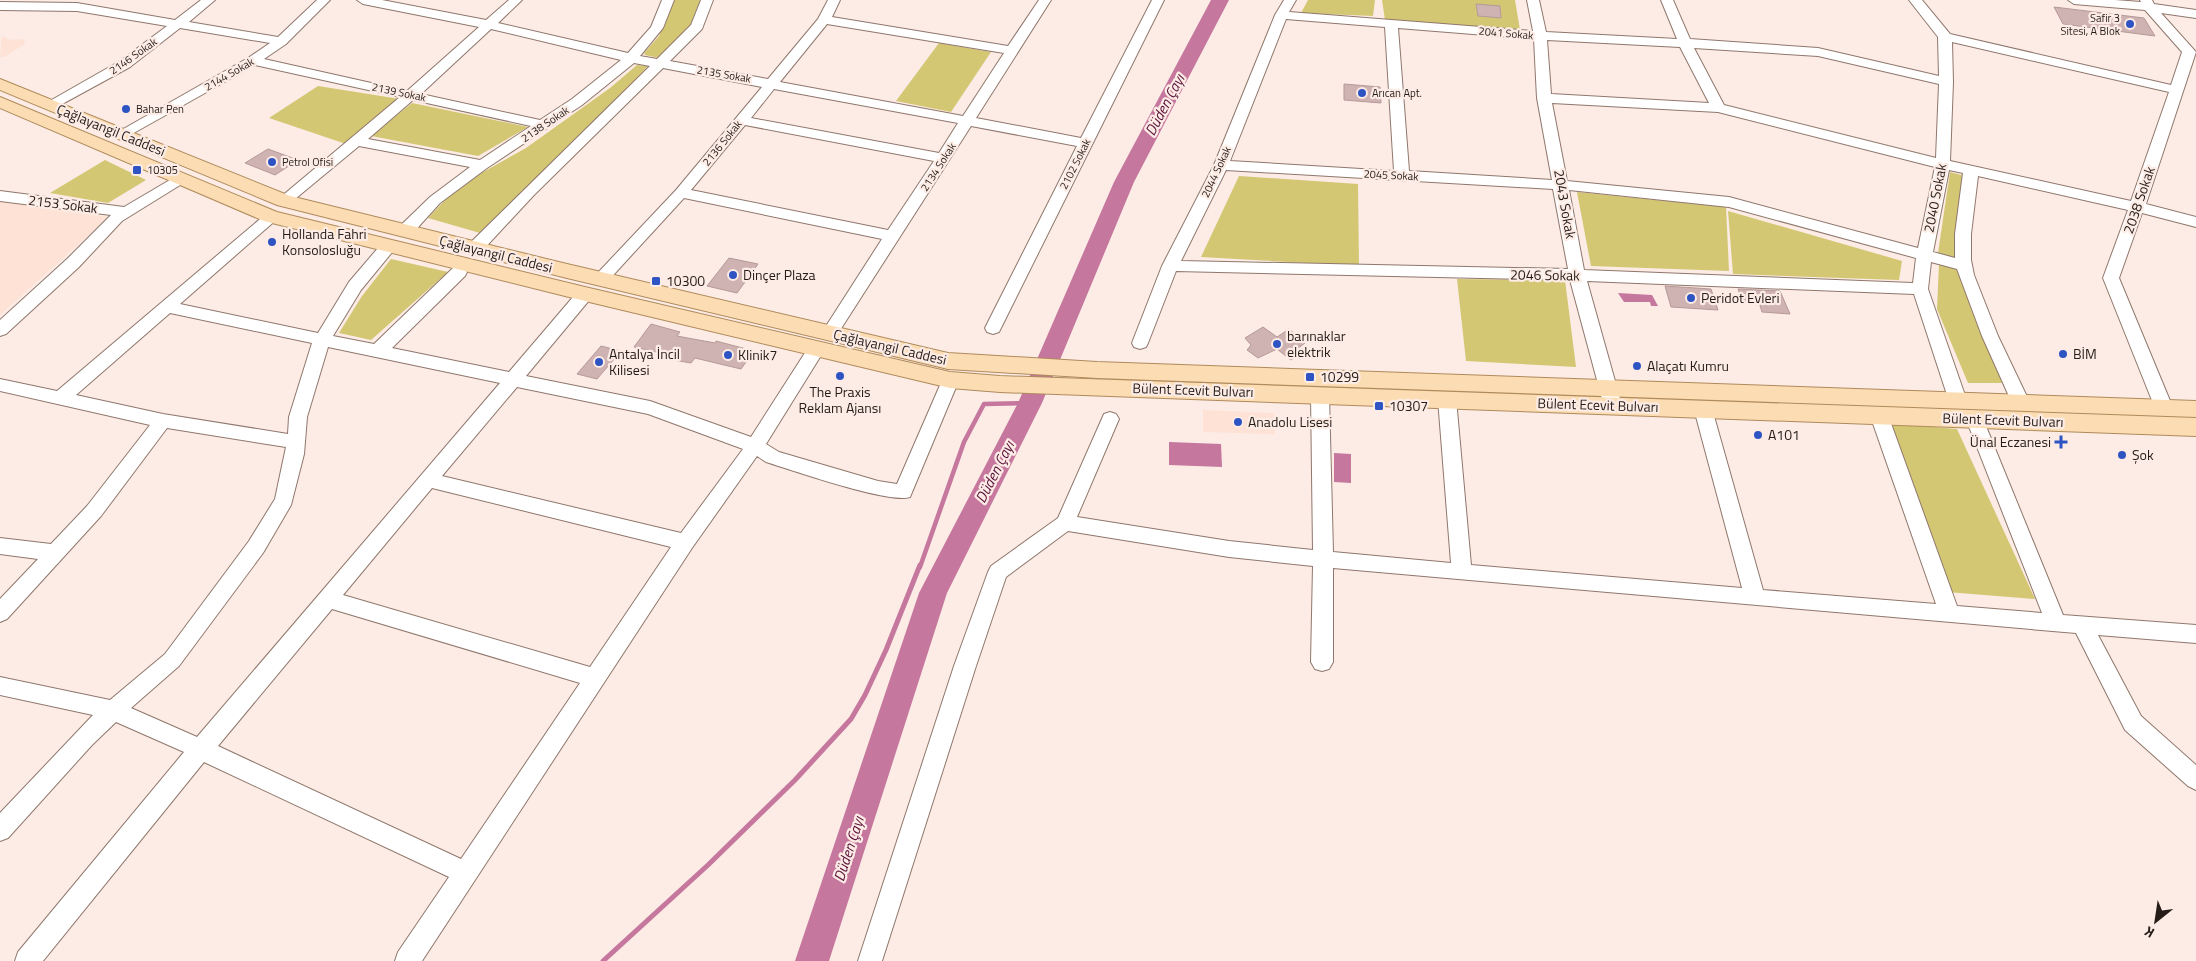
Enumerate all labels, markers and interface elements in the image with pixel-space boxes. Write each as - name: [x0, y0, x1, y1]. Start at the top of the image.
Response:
- place label: Safir 3 Sitesi, A Blok: [2060, 10, 2121, 39]
- marker: Safir 3 Sitesi, A Blok: [2124, 18, 2136, 30]
- street label: 2041 Sokak: [1478, 23, 1535, 43]
- street label: 2146 Sokak: [106, 33, 161, 78]
- street label: 2144 Sokak: [201, 53, 257, 95]
- street label: 2135 Sokak: [696, 61, 753, 87]
- water label: Düden Çayı: [1139, 69, 1191, 140]
- street label: 2139 Sokak: [371, 78, 428, 106]
- place label: Arıcan Apt.: [1372, 85, 1422, 101]
- marker: Arıcan Apt.: [1356, 87, 1368, 99]
- street label: Çağlayangil Caddesi: [54, 98, 169, 161]
- place label: Bahar Pen: [136, 101, 184, 117]
- street label: 2138 Sokak: [518, 102, 573, 146]
- marker: Bahar Pen: [120, 103, 132, 115]
- street label: 2136 Sokak: [699, 116, 746, 169]
- street label: 2102 Sokak: [1055, 135, 1095, 192]
- street label: 2134 Sokak: [916, 139, 960, 194]
- street label: 2044 Sokak: [1197, 143, 1235, 200]
- place label: Petrol Ofisi: [282, 154, 333, 170]
- marker: Petrol Ofisi: [266, 156, 278, 168]
- street label: 2040 Sokak: [1918, 161, 1952, 234]
- place label: 10305: [147, 162, 178, 178]
- street label: 2038 Sokak: [2117, 163, 2160, 236]
- marker: 10305: [131, 164, 143, 176]
- street label: 2045 Sokak: [1363, 166, 1420, 184]
- street label: 2043 Sokak: [1549, 168, 1582, 240]
- street label: 2153 Sokak: [27, 189, 99, 218]
- place label: Hollanda Fahri Konsolosluğu: [282, 223, 367, 260]
- street label: Çağlayangil Caddesi: [437, 229, 555, 278]
- marker: Hollanda Fahri Konsolosluğu: [266, 236, 278, 248]
- street label: 2046 Sokak: [1510, 263, 1580, 286]
- place label: Dinçer Plaza: [743, 264, 816, 285]
- marker: Dinçer Plaza: [727, 269, 739, 281]
- place label: 10300: [666, 270, 705, 291]
- marker: 10300: [650, 275, 662, 287]
- place label: Peridot Evleri: [1701, 287, 1780, 308]
- marker: Peridot Evleri: [1685, 292, 1697, 304]
- street label: Çağlayangil Caddesi: [831, 323, 949, 370]
- place label: barınaklar elektrik: [1287, 325, 1346, 362]
- marker: barınaklar elektrik: [1271, 338, 1283, 350]
- place label: Antalya İncil Kilisesi: [609, 343, 680, 380]
- place label: BİM: [2073, 343, 2097, 364]
- place label: Klinik7: [738, 344, 777, 365]
- marker: BİM: [2057, 348, 2069, 360]
- marker: Klinik7: [722, 349, 734, 361]
- place label: Alaçatı Kumru: [1647, 355, 1729, 376]
- marker: Antalya İncil Kilisesi: [593, 356, 605, 368]
- marker: Alaçatı Kumru: [1631, 360, 1643, 372]
- place label: 10299: [1320, 366, 1359, 387]
- marker: The Praxis Reklam Ajansı: [834, 370, 846, 382]
- marker: 10299: [1304, 371, 1316, 383]
- street label: Bülent Ecevit Bulvarı: [1132, 377, 1254, 402]
- place label: The Praxis Reklam Ajansı: [799, 381, 881, 418]
- street label: Bülent Ecevit Bulvarı: [1537, 392, 1659, 417]
- place label: 10307: [1389, 395, 1428, 416]
- marker: 10307: [1373, 400, 1385, 412]
- street label: Bülent Ecevit Bulvarı: [1942, 407, 2064, 432]
- place label: Anadolu Lisesi: [1248, 411, 1332, 432]
- marker: Anadolu Lisesi: [1232, 416, 1244, 428]
- place label: A101: [1768, 424, 1800, 445]
- marker: A101: [1752, 429, 1764, 441]
- place label: Ünal Eczanesi: [1970, 431, 2051, 452]
- water label: Düden Çayı: [969, 436, 1020, 507]
- marker: Ünal Eczanesi: [2055, 436, 2067, 448]
- place label: Şok: [2132, 444, 2154, 465]
- marker: Şok: [2116, 449, 2128, 461]
- water label: Düden Çayı: [827, 813, 870, 884]
- north arrow: [2131, 896, 2181, 946]
- text: K: [2140, 921, 2158, 944]

